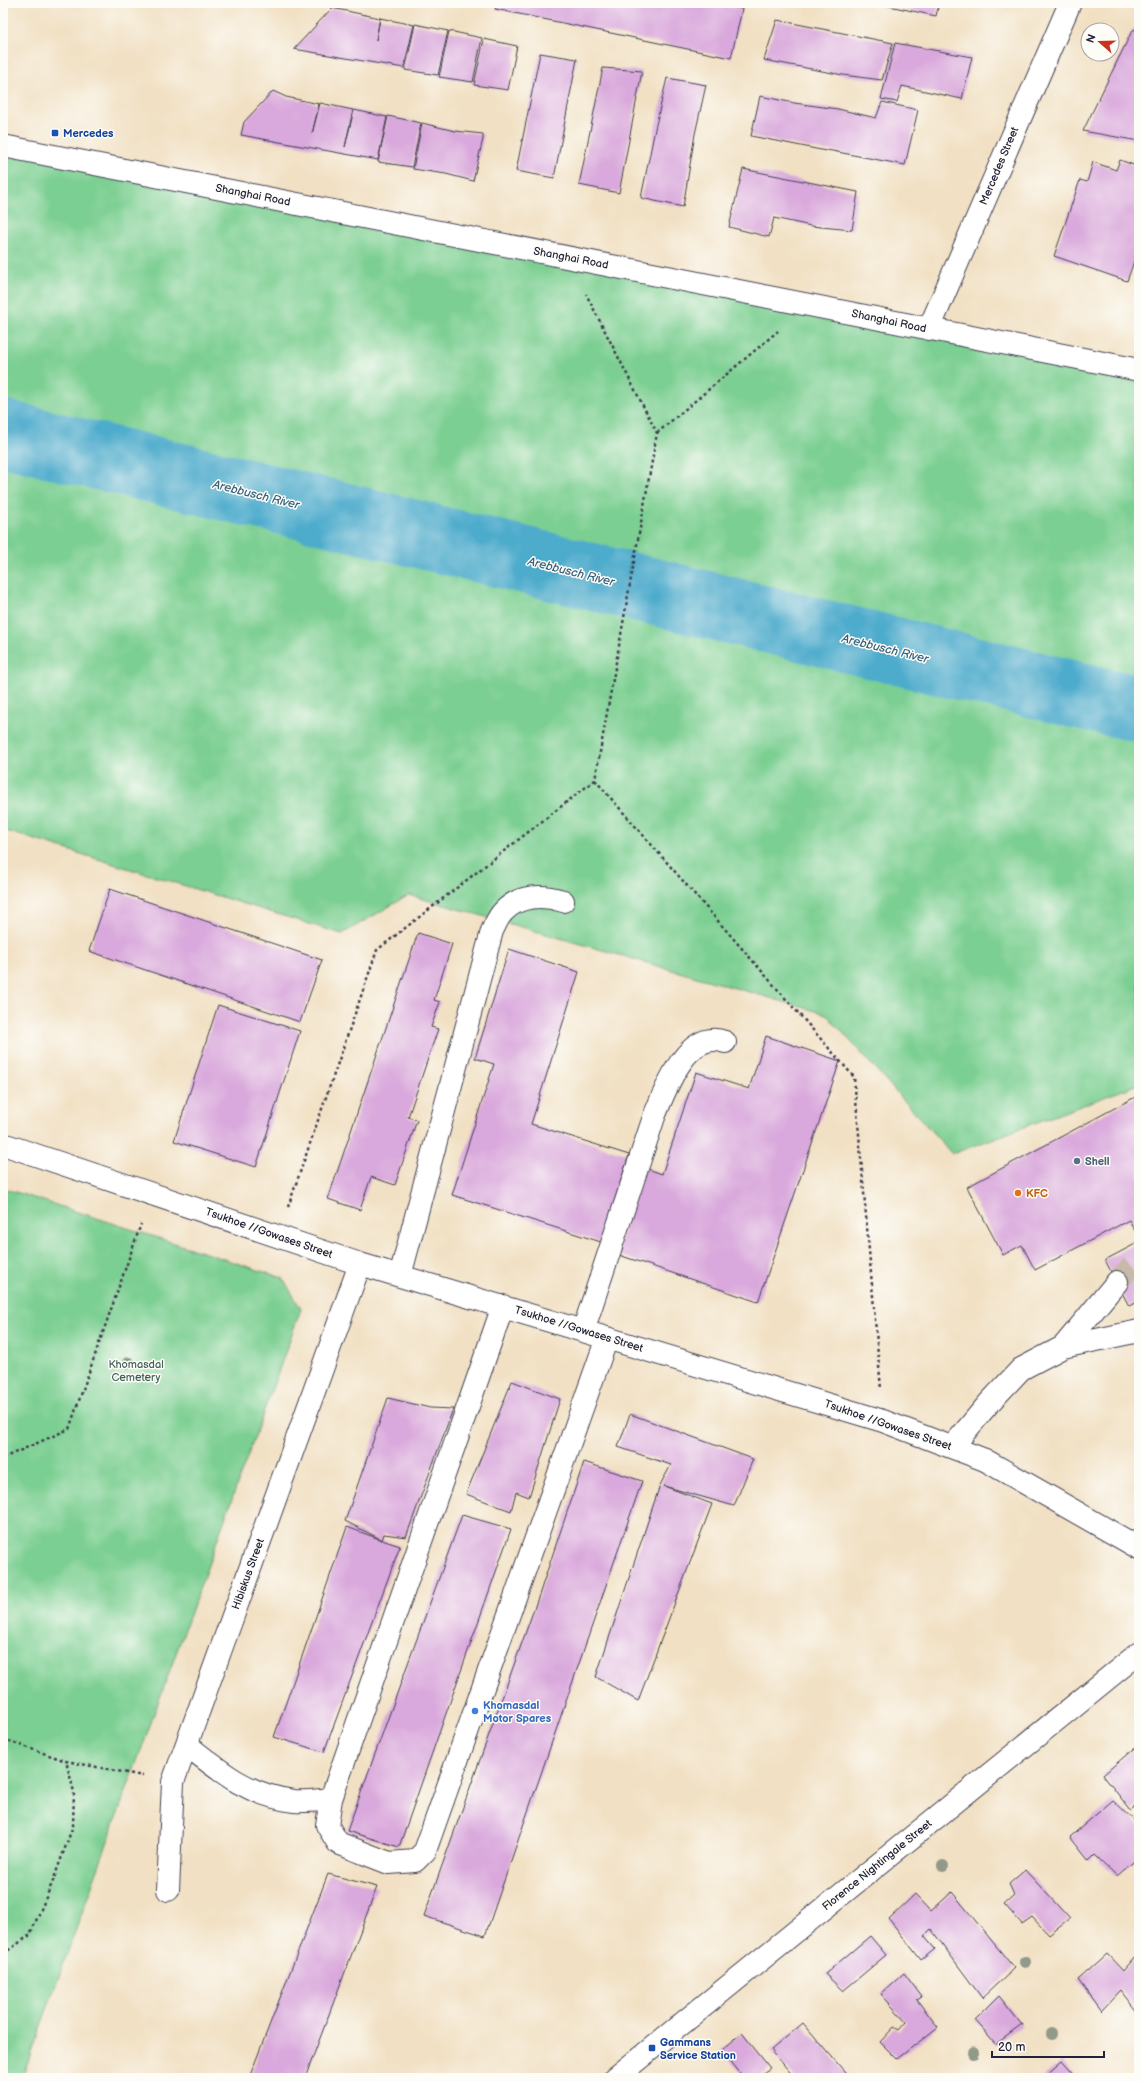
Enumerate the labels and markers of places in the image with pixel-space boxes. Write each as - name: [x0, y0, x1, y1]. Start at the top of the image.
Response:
- place label: Mercedes: [63, 127, 114, 140]
- marker: Mercedes: [50, 128, 60, 138]
- place label: Shell: [1085, 1155, 1110, 1168]
- marker: Shell: [1072, 1156, 1082, 1166]
- place label: KFC: [1026, 1187, 1048, 1200]
- marker: KFC: [1013, 1188, 1023, 1198]
- place label: Khomasdal Motor Spares: [483, 1699, 552, 1725]
- marker: Khomasdal Motor Spares: [470, 1706, 480, 1716]
- place label: Gammans Service Station: [660, 2036, 736, 2062]
- marker: Gammans Service Station: [647, 2043, 657, 2053]

